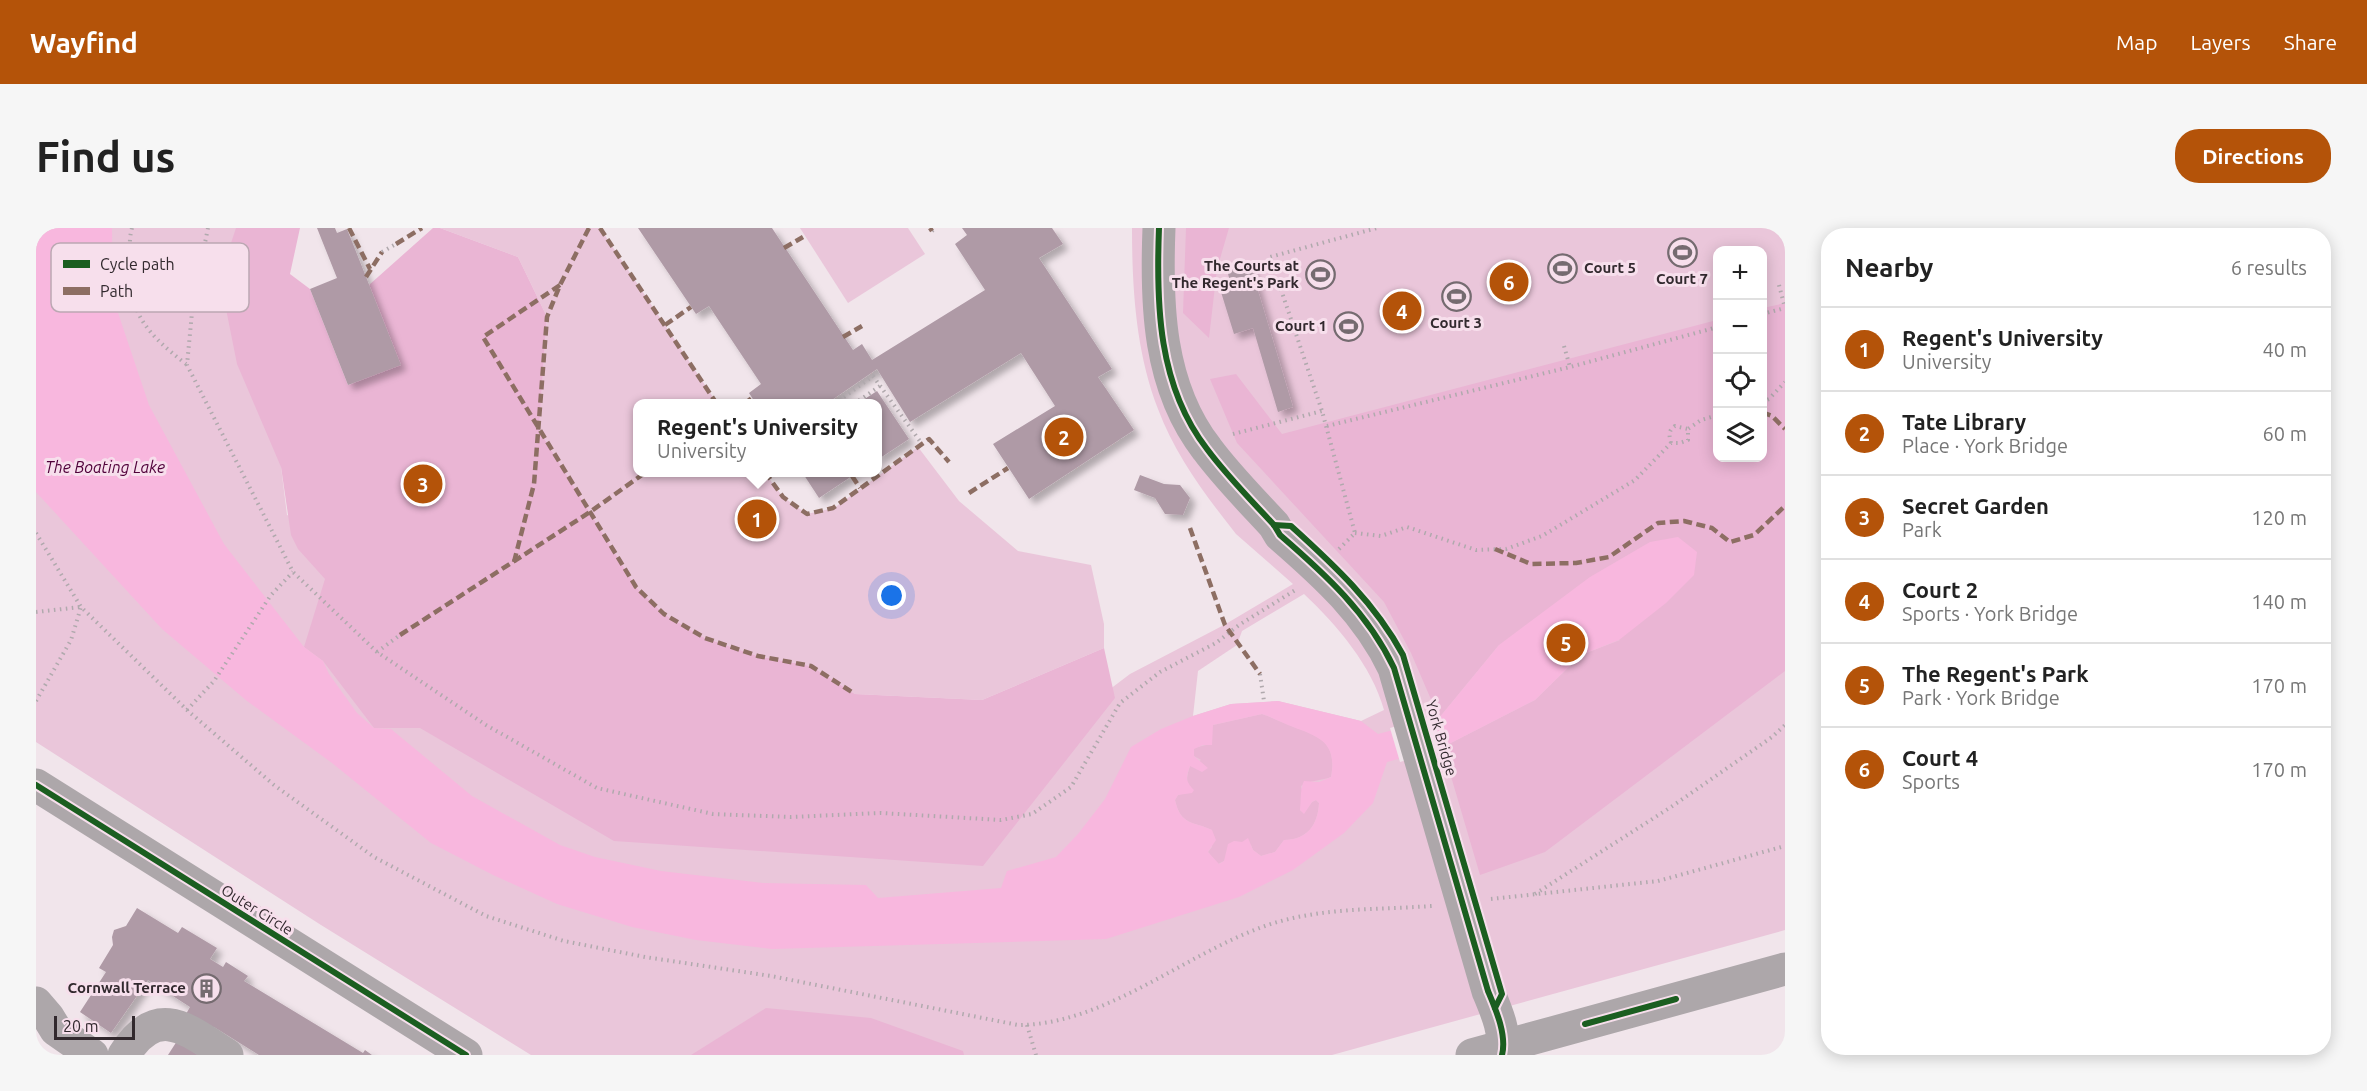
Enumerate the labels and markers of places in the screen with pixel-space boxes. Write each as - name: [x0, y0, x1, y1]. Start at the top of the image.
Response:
- sports icon: Court 7: [1666, 236, 1698, 268]
- sports icon: Court 5: [1547, 252, 1579, 284]
- place label: The Courts at The Regent's Park: [1172, 257, 1300, 291]
- sports icon: The Courts at The Regent's Park: [1304, 259, 1336, 291]
- place label: Court 5: [1584, 259, 1636, 276]
- pin: 6: [1490, 260, 1528, 304]
- place label: Court 7: [1656, 270, 1708, 287]
- sports icon: Court 3: [1440, 280, 1472, 312]
- pin: 4: [1382, 288, 1422, 334]
- sports icon: Court 1: [1332, 310, 1364, 342]
- place label: Court 3: [1430, 314, 1482, 331]
- place label: Court 1: [1275, 317, 1327, 334]
- pin: 2: [1044, 414, 1084, 460]
- pin: 3: [404, 462, 442, 506]
- pin: 1: [738, 496, 776, 542]
- pin: 5: [1546, 620, 1586, 666]
- building icon: Cornwall Terrace: [191, 972, 223, 1004]
- place label: Cornwall Terrace: [68, 979, 186, 996]

